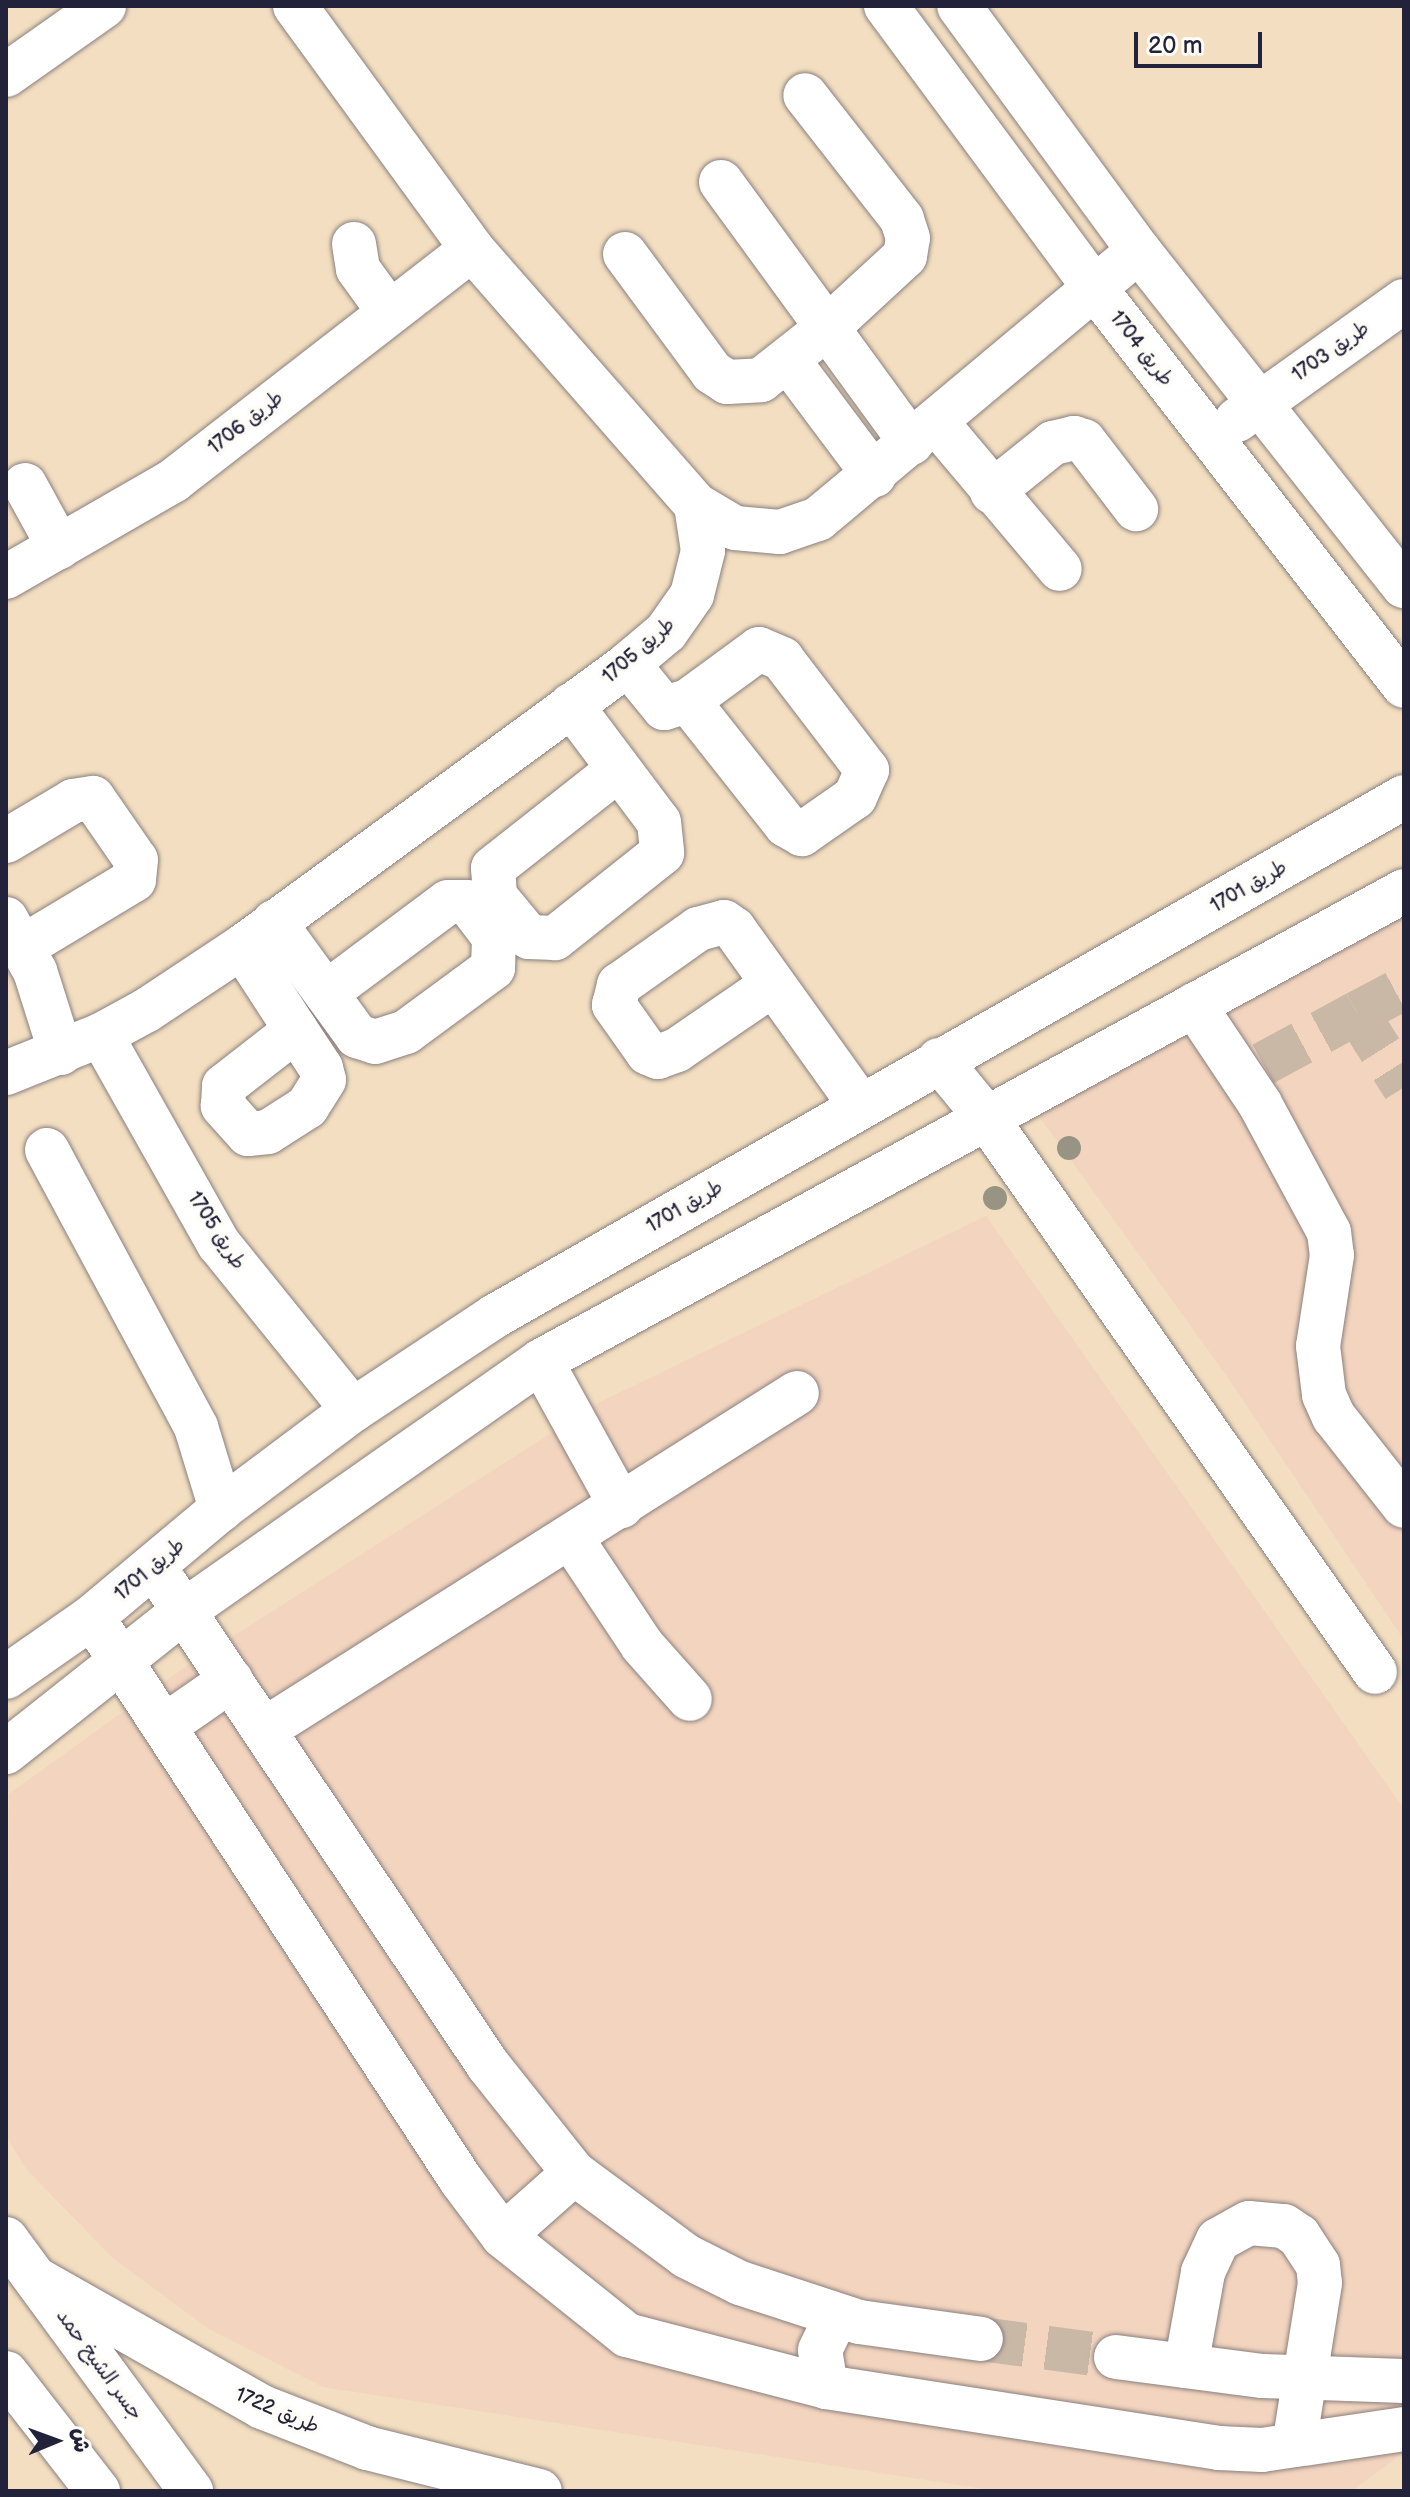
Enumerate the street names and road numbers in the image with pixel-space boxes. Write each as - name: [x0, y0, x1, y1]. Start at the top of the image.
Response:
- street label: طريق 1704: [1104, 307, 1178, 391]
- street label: طريق 1703: [1288, 317, 1374, 387]
- street label: طريق 1706: [204, 386, 288, 460]
- street label: طريق 1705: [598, 613, 680, 689]
- street label: طريق 1701: [1206, 855, 1292, 919]
- street label: طريق 1701: [642, 1175, 728, 1239]
- street label: طريق 1705: [182, 1187, 250, 1275]
- street label: طريق 1701: [110, 1534, 190, 1606]
- street label: جسر الشيخ حمد: [51, 2305, 147, 2425]
- street label: طريق 1722: [232, 2383, 322, 2439]

